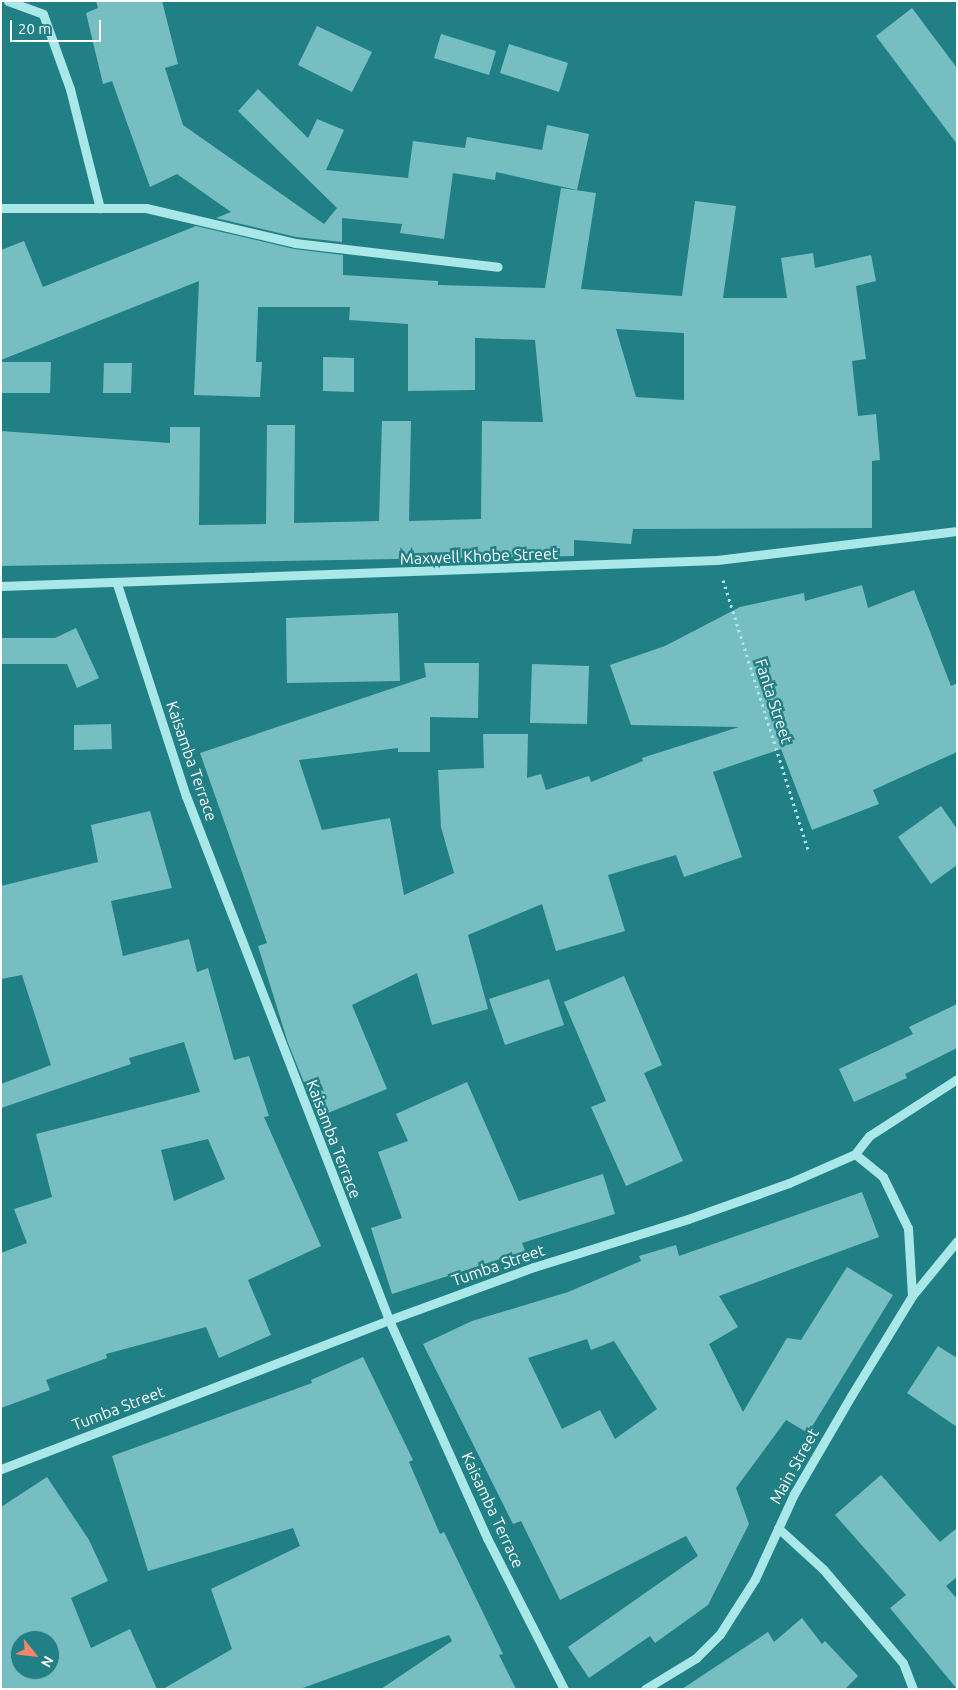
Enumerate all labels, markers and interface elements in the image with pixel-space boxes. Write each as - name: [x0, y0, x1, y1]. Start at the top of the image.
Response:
- scale bar: [12, 10, 104, 42]
- text: 20 m: [18, 20, 51, 37]
- street label: Maxwell Khobe Street: [400, 544, 558, 568]
- street label: Fanta Street: [751, 656, 797, 746]
- street label: Kaisamba Terrace: [162, 699, 222, 823]
- street label: Kaisamba Terrace: [303, 1077, 365, 1201]
- street label: Tumba Street: [449, 1240, 547, 1290]
- street label: Tumba Street: [69, 1382, 167, 1434]
- street label: Main Street: [765, 1425, 823, 1507]
- street label: Kaisamba Terrace: [458, 1449, 528, 1571]
- north arrow: [10, 1630, 60, 1680]
- text: N: [38, 1653, 57, 1670]

